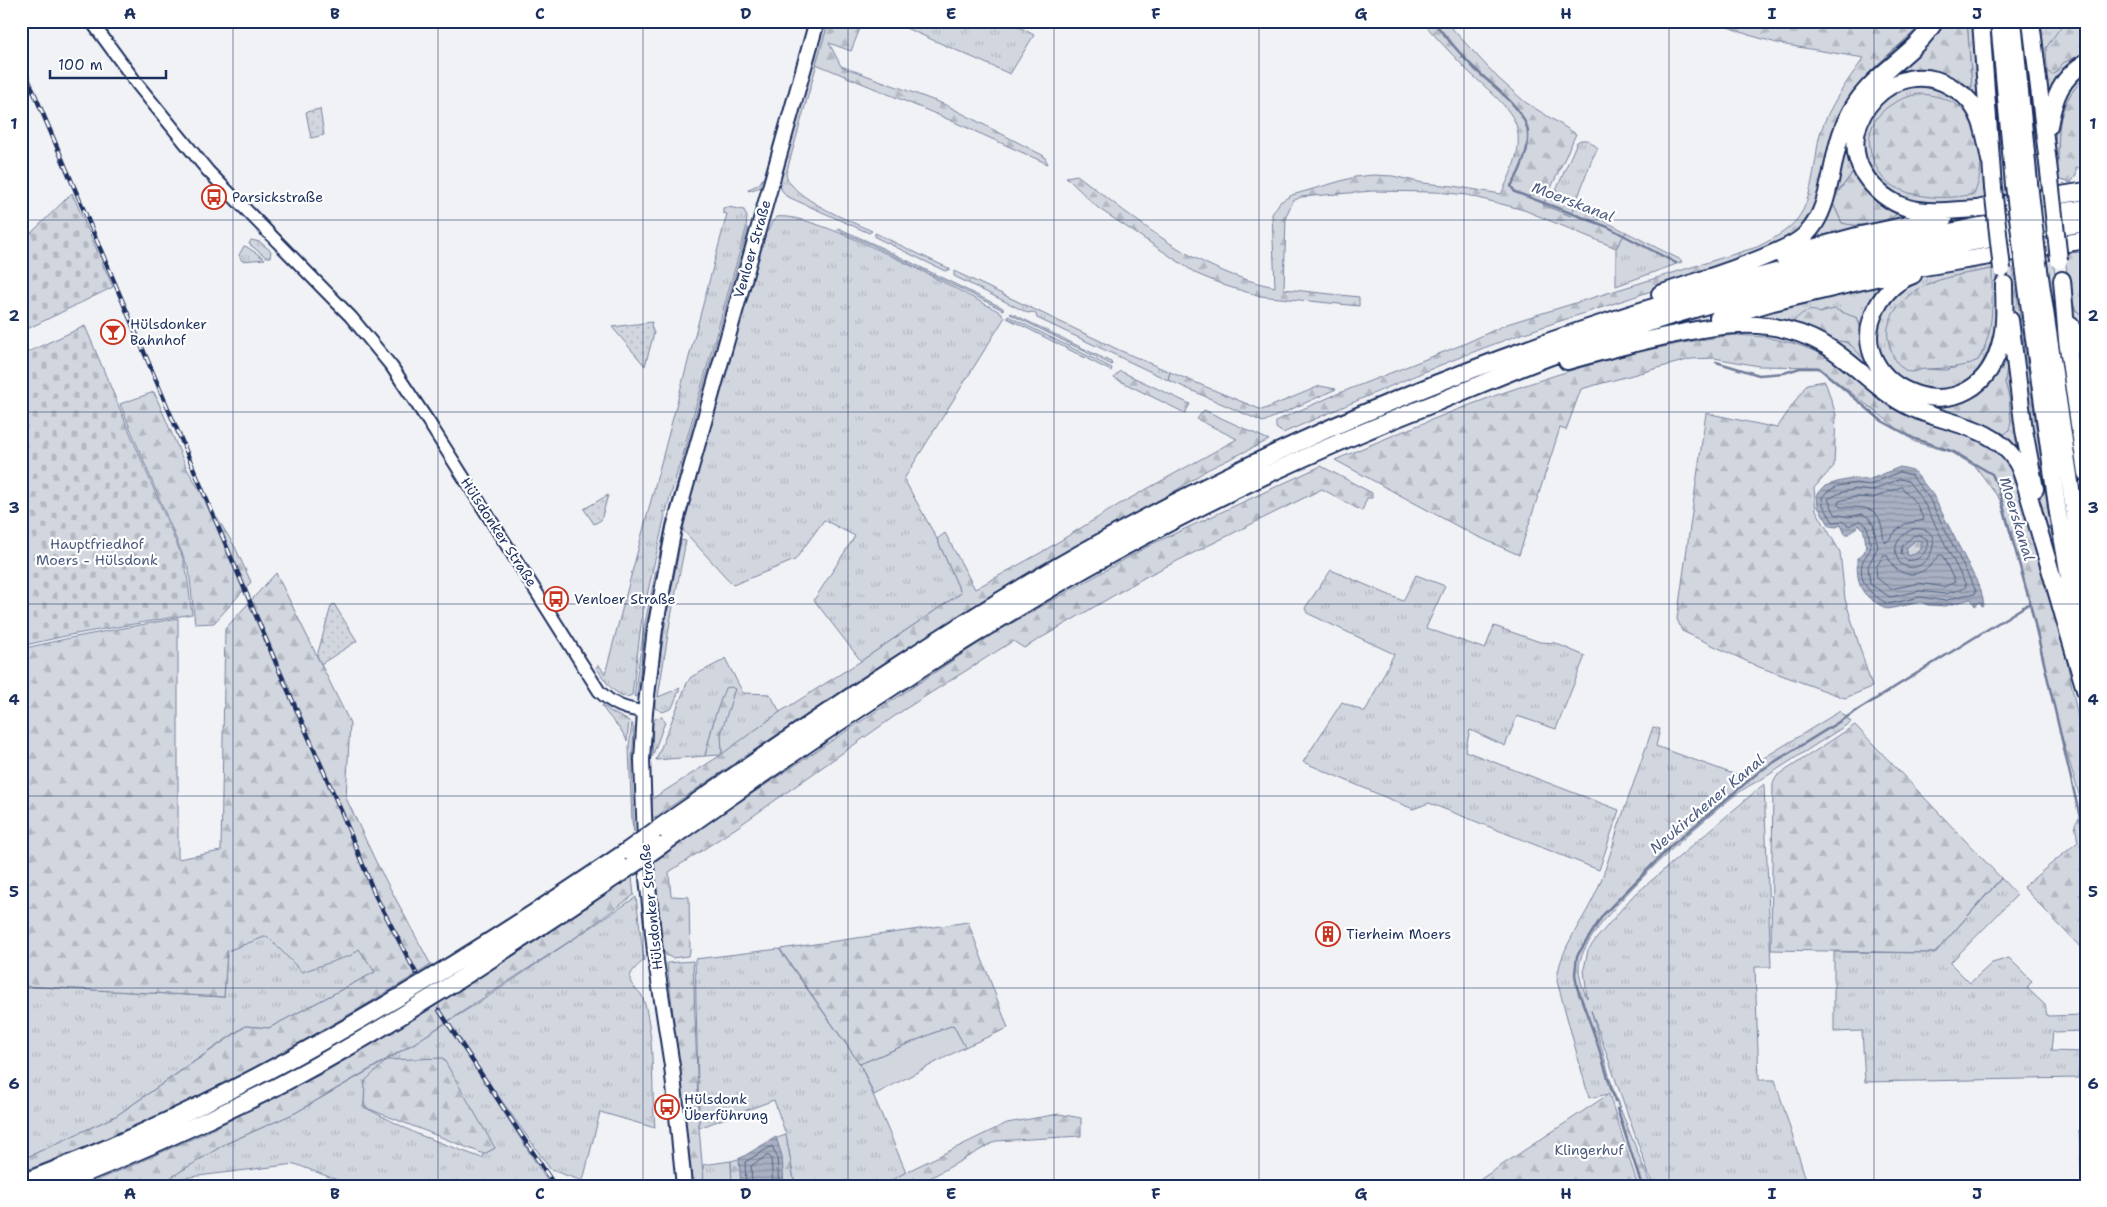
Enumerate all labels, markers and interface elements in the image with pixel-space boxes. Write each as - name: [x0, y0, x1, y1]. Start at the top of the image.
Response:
- text: A: [124, 3, 136, 24]
- text: B: [330, 3, 340, 24]
- text: C: [535, 3, 545, 24]
- text: D: [740, 3, 752, 24]
- text: E: [946, 3, 956, 24]
- text: F: [1151, 3, 1161, 24]
- text: G: [1355, 3, 1368, 24]
- text: H: [1560, 3, 1572, 24]
- text: I: [1768, 3, 1777, 24]
- text: J: [1972, 3, 1982, 24]
- scale bar: [50, 48, 166, 80]
- text: 100 m: [58, 55, 103, 75]
- text: 1: [10, 113, 18, 134]
- text: 1: [2089, 113, 2097, 134]
- water label: Moerskanal: [1529, 177, 1617, 227]
- bus stop icon: Parsickstraße: [201, 184, 227, 210]
- place label: Parsickstraße: [232, 188, 323, 206]
- street label: Venloer Straße: [729, 198, 775, 300]
- text: 2: [8, 305, 20, 326]
- text: 2: [2087, 305, 2099, 326]
- place label: Hülsdonker Bahnhof: [130, 315, 207, 349]
- bar icon: Hülsdonker Bahnhof: [100, 319, 126, 345]
- street label: Hülsdonker Straße: [457, 474, 541, 590]
- water label: Moerskanal: [1995, 475, 2039, 564]
- text: 3: [8, 497, 20, 518]
- text: 3: [2087, 497, 2099, 518]
- park label: Hauptfriedhof Moers - Hülsdonk: [36, 535, 158, 569]
- bus stop icon: Venloer Straße: [543, 586, 569, 612]
- place label: Venloer Straße: [574, 590, 675, 608]
- text: 4: [8, 689, 20, 710]
- text: 4: [2087, 689, 2099, 710]
- water label: Neukirchener Kanal: [1645, 750, 1769, 858]
- street label: Hülsdonker Straße: [635, 843, 667, 971]
- text: 5: [9, 881, 19, 902]
- text: 5: [2088, 881, 2098, 902]
- building icon: Tierheim Moers: [1315, 921, 1341, 947]
- place label: Tierheim Moers: [1346, 925, 1451, 943]
- text: 6: [8, 1073, 20, 1094]
- text: 6: [2087, 1073, 2099, 1094]
- place label: Hülsdonk Überführung: [684, 1090, 768, 1124]
- bus stop icon: Hülsdonk Überführung: [654, 1094, 680, 1120]
- park label: Klingerhuf: [1554, 1141, 1624, 1159]
- text: A: [124, 1183, 136, 1204]
- text: B: [330, 1183, 340, 1204]
- text: C: [535, 1183, 545, 1204]
- text: D: [740, 1183, 752, 1204]
- text: E: [946, 1183, 956, 1204]
- text: F: [1151, 1183, 1161, 1204]
- text: G: [1355, 1183, 1368, 1204]
- text: H: [1560, 1183, 1572, 1204]
- text: I: [1768, 1183, 1777, 1204]
- text: J: [1972, 1183, 1982, 1204]

